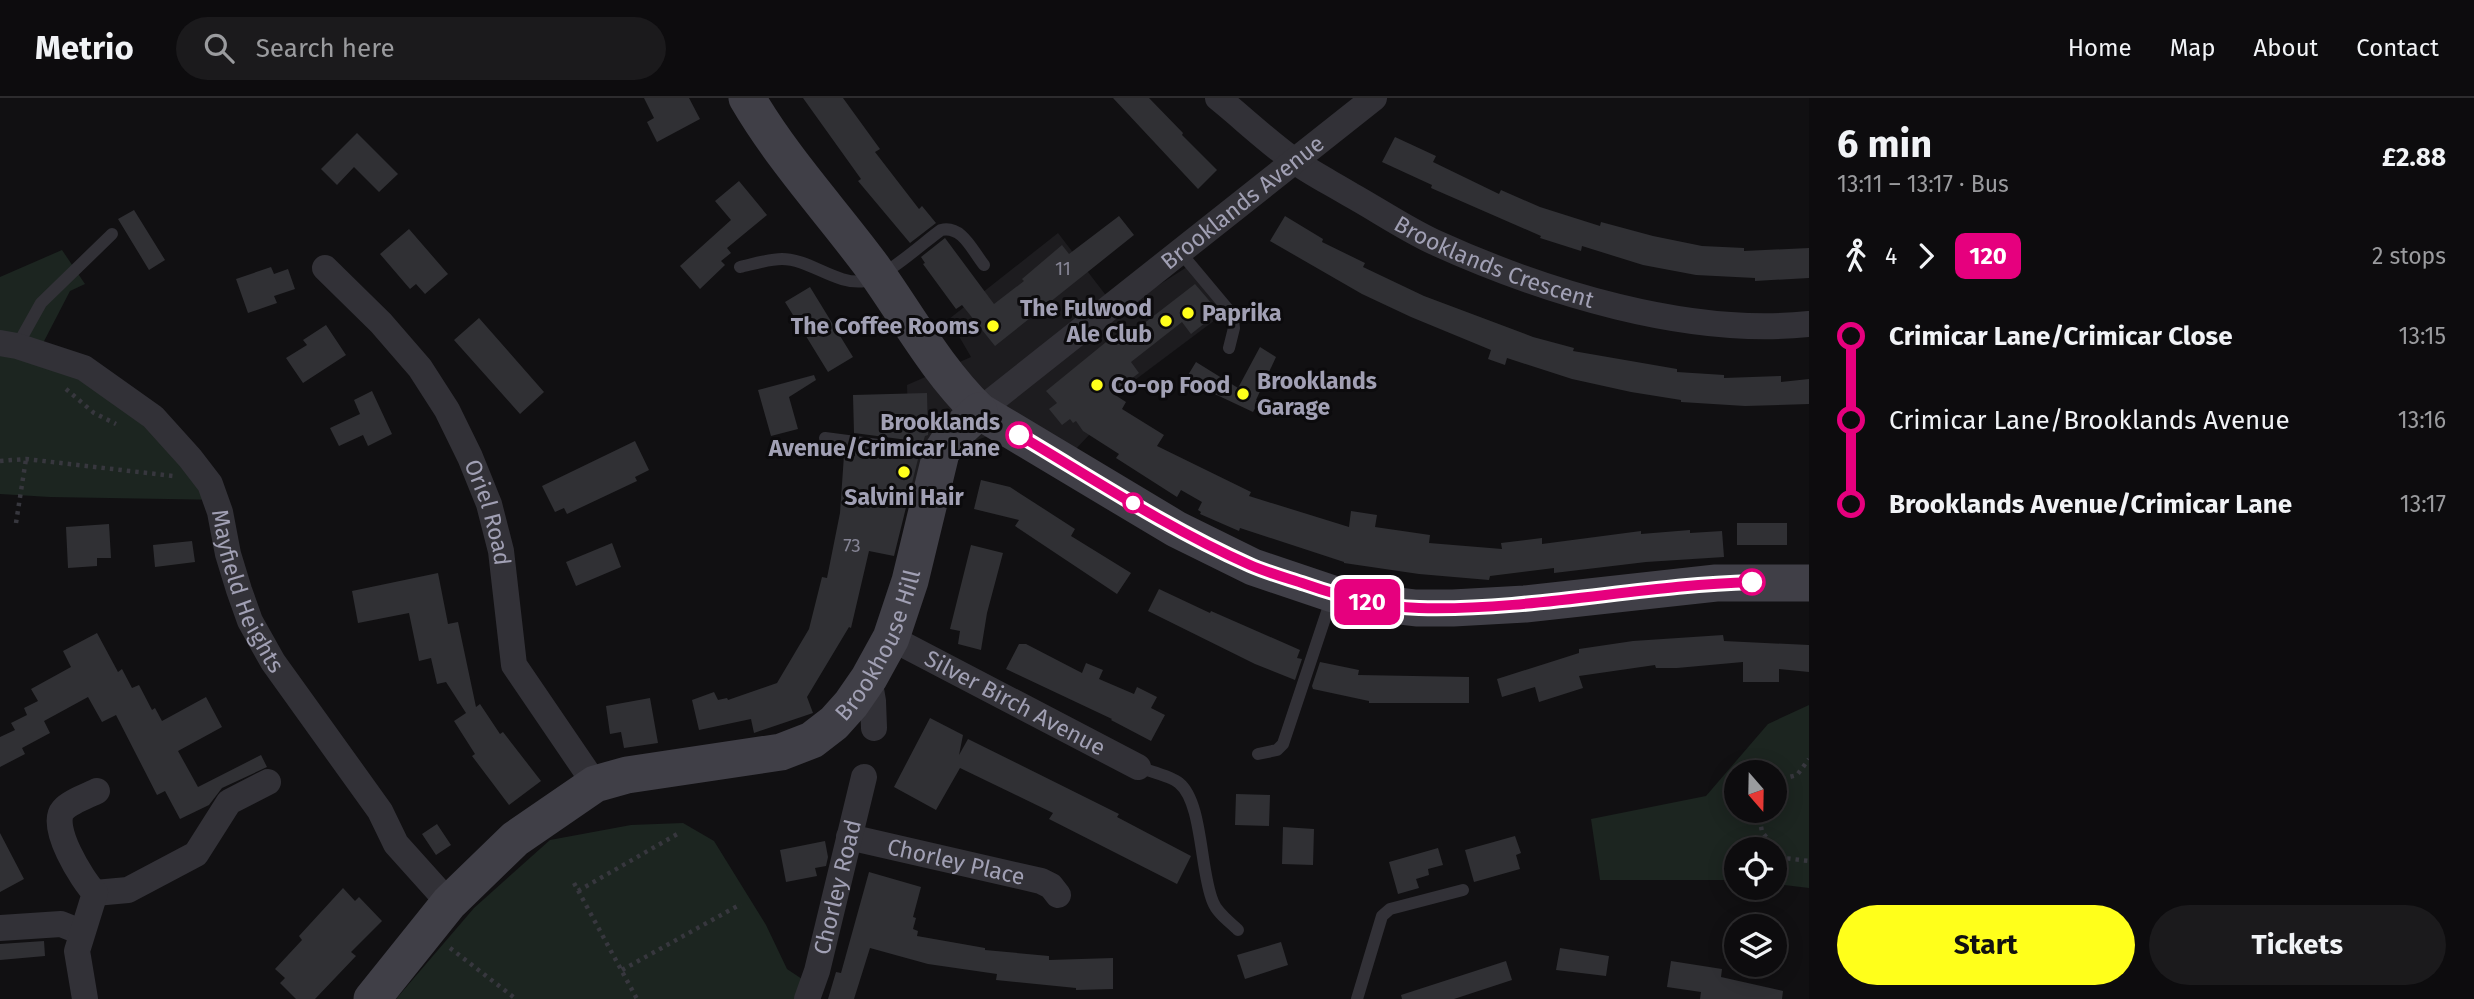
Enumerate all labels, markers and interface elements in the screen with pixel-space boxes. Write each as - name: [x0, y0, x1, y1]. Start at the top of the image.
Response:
- search box: [176, 17, 666, 80]
- text: Metrio: [35, 28, 134, 68]
- icon: search: [200, 29, 238, 67]
- text: Search here: [256, 33, 395, 64]
- text: Home: [2068, 34, 2132, 62]
- text: Map: [2170, 34, 2216, 62]
- text: About: [2254, 34, 2318, 62]
- text: Contact: [2356, 34, 2439, 62]
- text: 6 min: [1837, 121, 1932, 167]
- street label: Brooklands Avenue: [1155, 129, 1330, 276]
- text: £2.88: [2382, 142, 2446, 173]
- text: 13:11 – 13:17 · Bus: [1837, 170, 2009, 198]
- street label: Brooklands Crescent: [1389, 210, 1598, 314]
- icon: walk: [1837, 237, 1875, 275]
- icon: forward: [1907, 237, 1945, 275]
- text: 4: [1885, 242, 1897, 270]
- text: 120: [1969, 242, 2007, 270]
- text: 2 stops: [2372, 242, 2446, 270]
- house number: 11: [1055, 257, 1071, 280]
- place label: The Fulwood Ale Club: [1020, 294, 1152, 348]
- place label: Paprika: [1202, 299, 1282, 327]
- marker: Paprika: [1180, 305, 1196, 321]
- place label: The Coffee Rooms: [791, 312, 979, 340]
- marker: The Fulwood Ale Club: [1158, 313, 1174, 329]
- marker: The Coffee Rooms: [985, 318, 1001, 334]
- text: Crimicar Lane/Crimicar Close: [1889, 321, 2233, 352]
- text: 13:15: [2398, 322, 2446, 350]
- place label: Brooklands Garage: [1257, 367, 1377, 421]
- place label: Co-op Food: [1111, 371, 1230, 399]
- marker: Co-op Food: [1089, 377, 1105, 393]
- marker: Brooklands Garage: [1235, 386, 1251, 402]
- text: Crimicar Lane/Brooklands Avenue: [1889, 405, 2290, 436]
- text: 13:16: [2398, 406, 2446, 434]
- place label: Brooklands Avenue/Crimicar Lane: [768, 408, 1000, 462]
- marker: Brooklands Avenue/Crimicar Lane: [1006, 422, 1032, 448]
- street label: Oriel Road: [458, 455, 517, 567]
- marker: Salvini Hair: [896, 464, 912, 480]
- place label: Salvini Hair: [844, 483, 964, 511]
- text: Brooklands Avenue/Crimicar Lane: [1889, 489, 2292, 520]
- text: 13:17: [2400, 490, 2446, 518]
- unlabelled marker: [1123, 493, 1143, 513]
- street label: Mayfield Heights: [206, 507, 290, 678]
- house number: 73: [843, 534, 861, 557]
- street label: Brookhouse Hill: [829, 567, 926, 727]
- unlabelled marker: [1739, 569, 1765, 595]
- line badge: 120: [1327, 579, 1407, 625]
- text: 120: [1348, 588, 1386, 616]
- street label: Silver Birch Avenue: [920, 644, 1110, 762]
- north arrow: [1724, 760, 1787, 822]
- map controls: [1724, 760, 1787, 977]
- street label: Chorley Road: [807, 817, 867, 958]
- street label: Chorley Place: [885, 832, 1028, 891]
- button: locate: [1724, 837, 1787, 900]
- button: Start: [1837, 905, 2135, 985]
- button: Tickets: [2149, 905, 2446, 985]
- button: layers: [1724, 914, 1787, 977]

